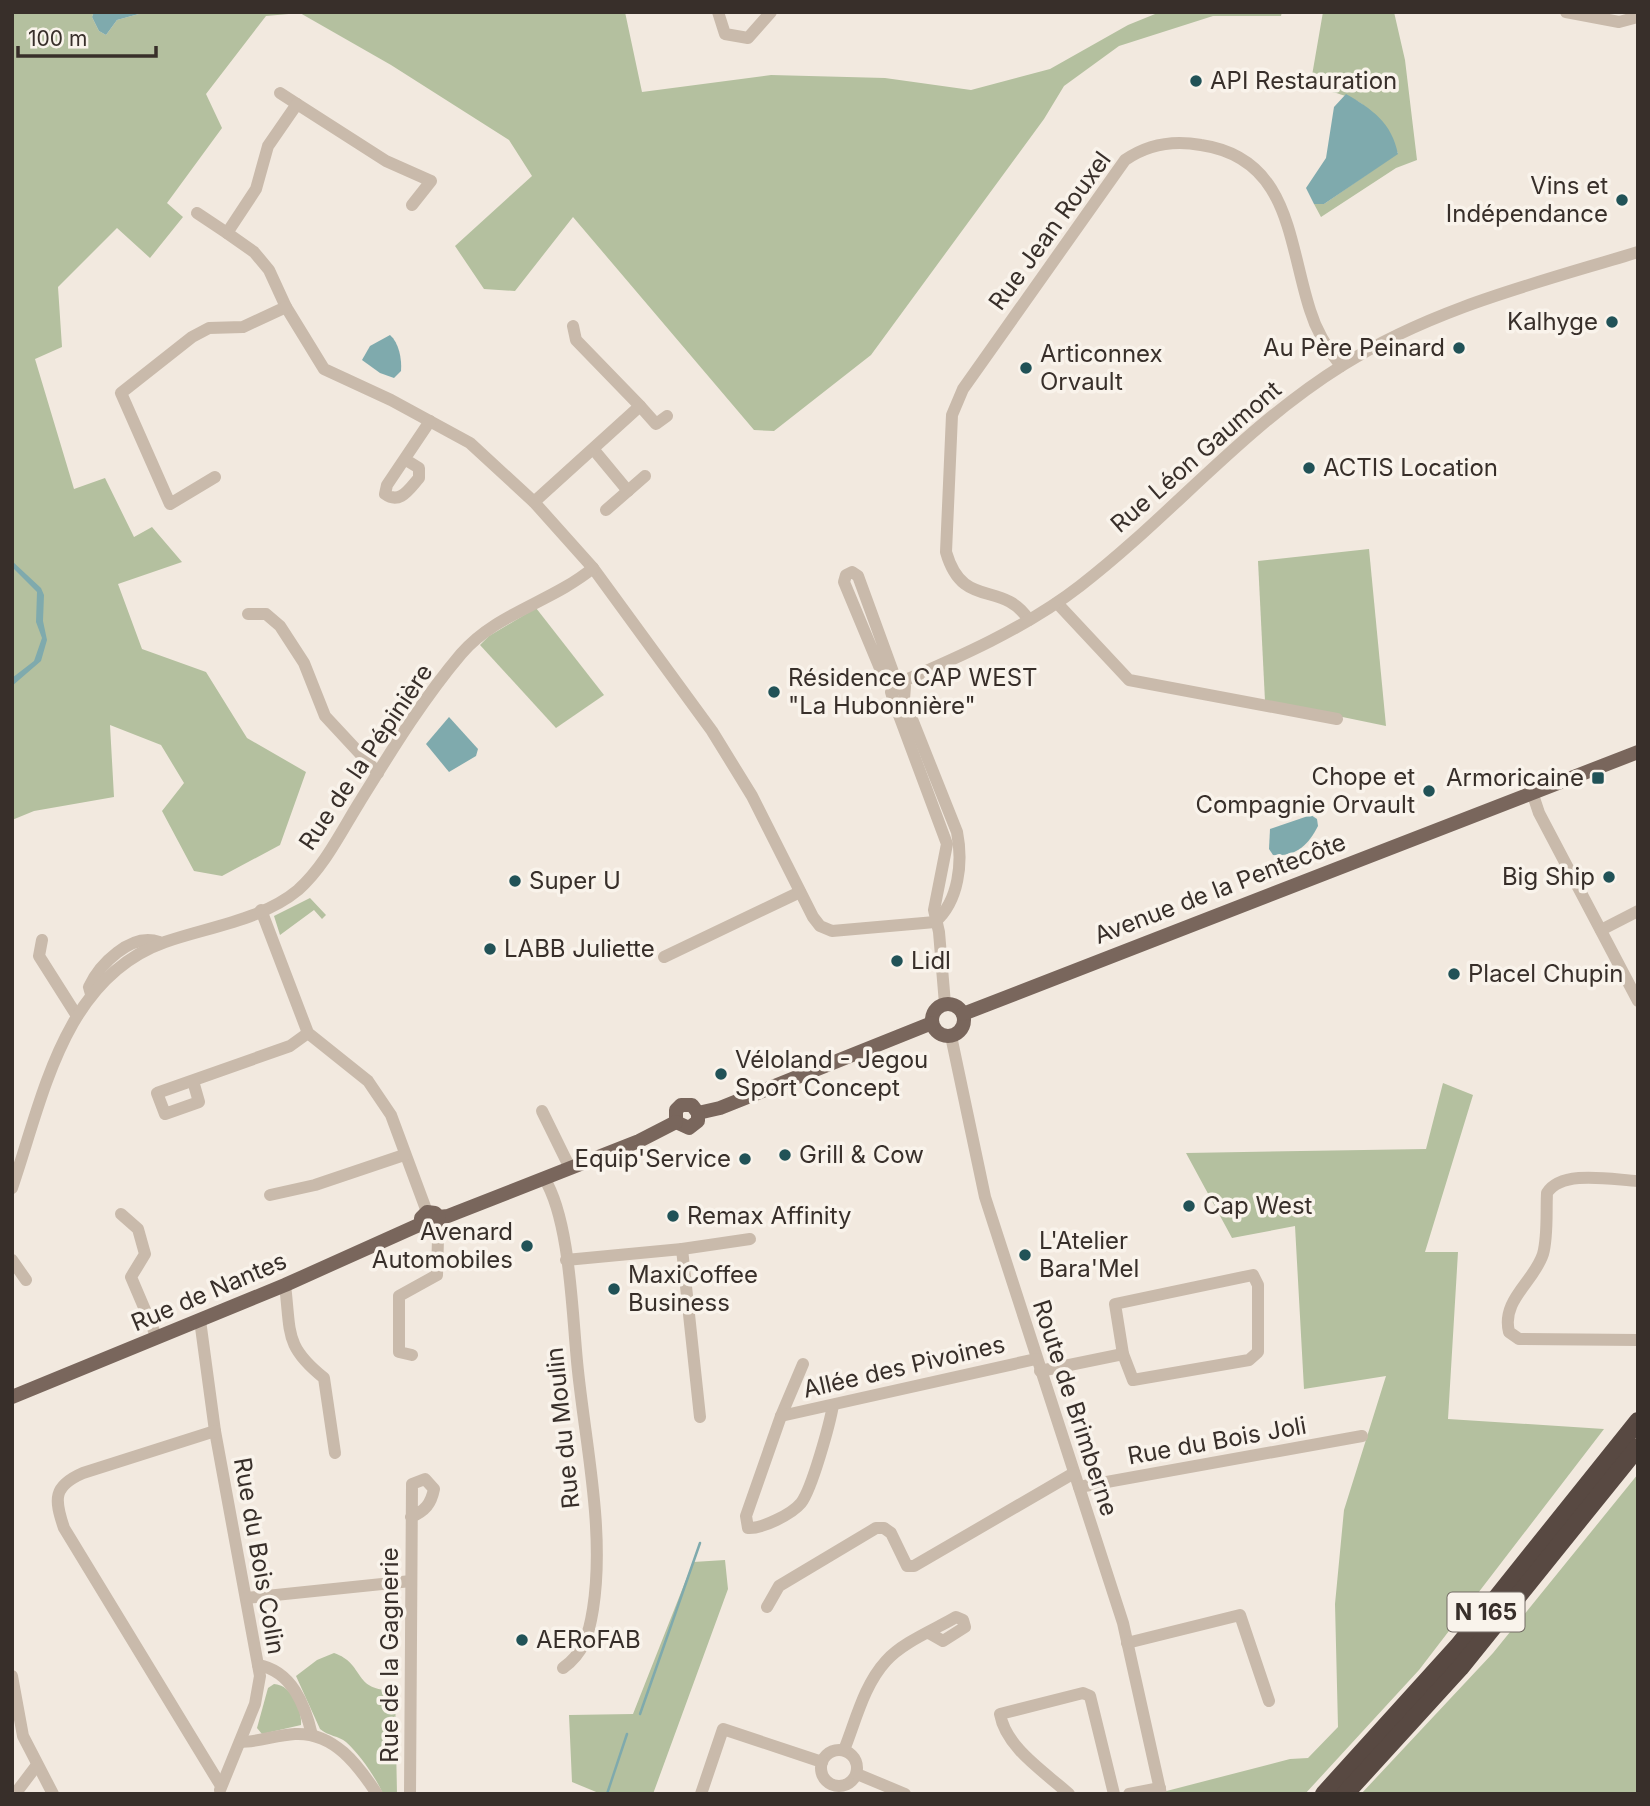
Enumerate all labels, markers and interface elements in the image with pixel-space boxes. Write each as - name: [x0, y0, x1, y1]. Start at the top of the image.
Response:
- scale bar: [18, 14, 156, 58]
- text: 100 m: [28, 26, 87, 51]
- place label: API Restauration: [1210, 66, 1397, 95]
- marker: API Restauration: [1188, 73, 1204, 89]
- street label: Rue Jean Rouxel: [982, 146, 1117, 316]
- place label: Vins et Indépendance: [1446, 171, 1608, 228]
- marker: Vins et Indépendance: [1614, 192, 1630, 208]
- place label: Kalhyge: [1507, 307, 1598, 336]
- marker: Kalhyge: [1604, 314, 1620, 330]
- place label: Au Père Peinard: [1263, 333, 1445, 362]
- place label: Articonnex Orvault: [1040, 339, 1163, 396]
- marker: Au Père Peinard: [1451, 340, 1467, 356]
- marker: Articonnex Orvault: [1018, 360, 1034, 376]
- street label: Rue Léon Gaumont: [1105, 375, 1287, 539]
- place label: ACTIS Location: [1323, 453, 1498, 482]
- marker: ACTIS Location: [1301, 460, 1317, 476]
- street label: Rue de la Pépinière: [293, 658, 439, 855]
- place label: Résidence CAP WEST "La Hubonnière": [788, 663, 1038, 720]
- marker: Résidence CAP WEST "La Hubonnière": [766, 684, 782, 700]
- place label: Chope et Compagnie Orvault: [1195, 762, 1415, 819]
- place label: Armoricaine: [1446, 763, 1584, 792]
- marker: Armoricaine: [1590, 770, 1606, 786]
- marker: Chope et Compagnie Orvault: [1421, 783, 1437, 799]
- street label: Avenue de la Pentecôte: [1090, 827, 1350, 950]
- place label: Big Ship: [1502, 862, 1595, 891]
- place label: Super U: [529, 866, 621, 895]
- marker: Big Ship: [1601, 869, 1617, 885]
- marker: Super U: [507, 873, 523, 889]
- place label: LABB Juliette: [504, 934, 655, 963]
- marker: LABB Juliette: [482, 941, 498, 957]
- place label: Lidl: [911, 946, 951, 975]
- marker: Lidl: [889, 953, 905, 969]
- place label: Placel Chupin: [1468, 959, 1623, 988]
- marker: Placel Chupin: [1446, 966, 1462, 982]
- place label: Véloland - Jegou Sport Concept: [735, 1045, 928, 1102]
- marker: Véloland - Jegou Sport Concept: [713, 1066, 729, 1082]
- place label: Grill & Cow: [799, 1140, 924, 1169]
- place label: Equip'Service: [575, 1144, 731, 1173]
- marker: Grill & Cow: [777, 1147, 793, 1163]
- marker: Equip'Service: [737, 1151, 753, 1167]
- place label: Cap West: [1203, 1191, 1313, 1220]
- marker: Cap West: [1181, 1198, 1197, 1214]
- place label: Remax Affinity: [687, 1201, 851, 1230]
- marker: Remax Affinity: [665, 1208, 681, 1224]
- place label: Avenard Automobiles: [372, 1217, 513, 1274]
- place label: L'Atelier Bara'Mel: [1039, 1226, 1139, 1283]
- marker: Avenard Automobiles: [519, 1238, 535, 1254]
- street label: Rue de Nantes: [127, 1246, 291, 1337]
- marker: L'Atelier Bara'Mel: [1017, 1247, 1033, 1263]
- place label: MaxiCoffee Business: [628, 1260, 758, 1317]
- marker: MaxiCoffee Business: [606, 1281, 622, 1297]
- street label: Route de Brimberne: [1027, 1296, 1124, 1520]
- street label: Allée des Pivoines: [800, 1329, 1008, 1404]
- street label: Rue du Moulin: [540, 1346, 585, 1510]
- street label: Rue du Bois Joli: [1125, 1411, 1309, 1471]
- street label: Rue du Bois Colin: [228, 1455, 291, 1656]
- street label: Rue de la Gagnerie: [375, 1547, 404, 1763]
- road number: N 165: [1448, 1592, 1524, 1632]
- place label: AERoFAB: [536, 1625, 641, 1654]
- marker: AERoFAB: [514, 1632, 530, 1648]

